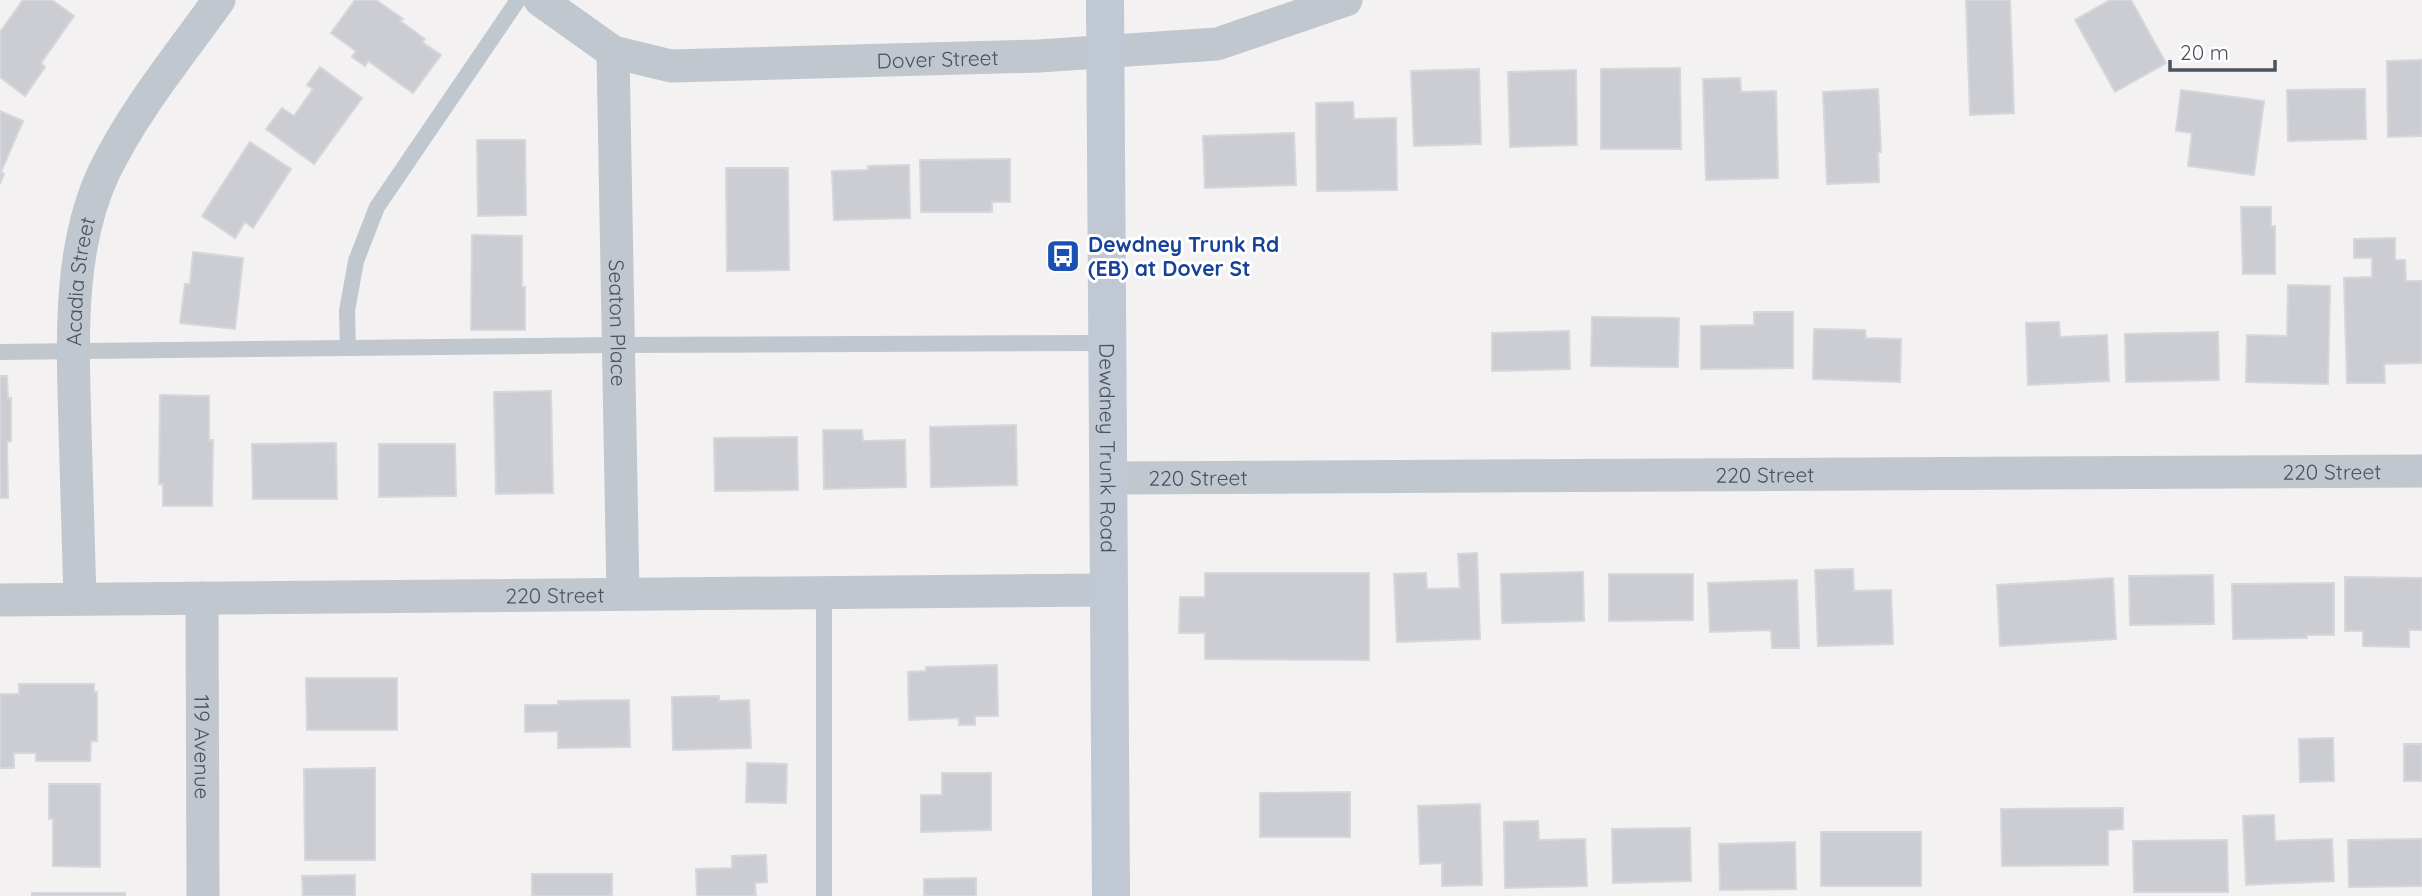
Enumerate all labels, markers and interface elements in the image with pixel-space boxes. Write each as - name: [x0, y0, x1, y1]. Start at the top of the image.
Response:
- scale bar: [2170, 28, 2275, 72]
- text: 20 m: [2180, 39, 2229, 65]
- street label: Dover Street: [876, 44, 999, 73]
- street label: Acadia Street: [60, 214, 100, 346]
- place label: Dewdney Trunk Rd (EB) at Dover St: [1088, 231, 1279, 281]
- bus stop icon: Dewdney Trunk Rd (EB) at Dover St: [1044, 237, 1082, 275]
- street label: Seaton Place: [604, 259, 632, 387]
- street label: Dewdney Trunk Road: [1094, 343, 1122, 553]
- street label: 220 Street: [2282, 458, 2382, 485]
- street label: 220 Street: [1715, 461, 1815, 488]
- street label: 220 Street: [1148, 464, 1248, 491]
- street label: 220 Street: [505, 582, 605, 608]
- street label: 119 Avenue: [189, 695, 216, 799]

